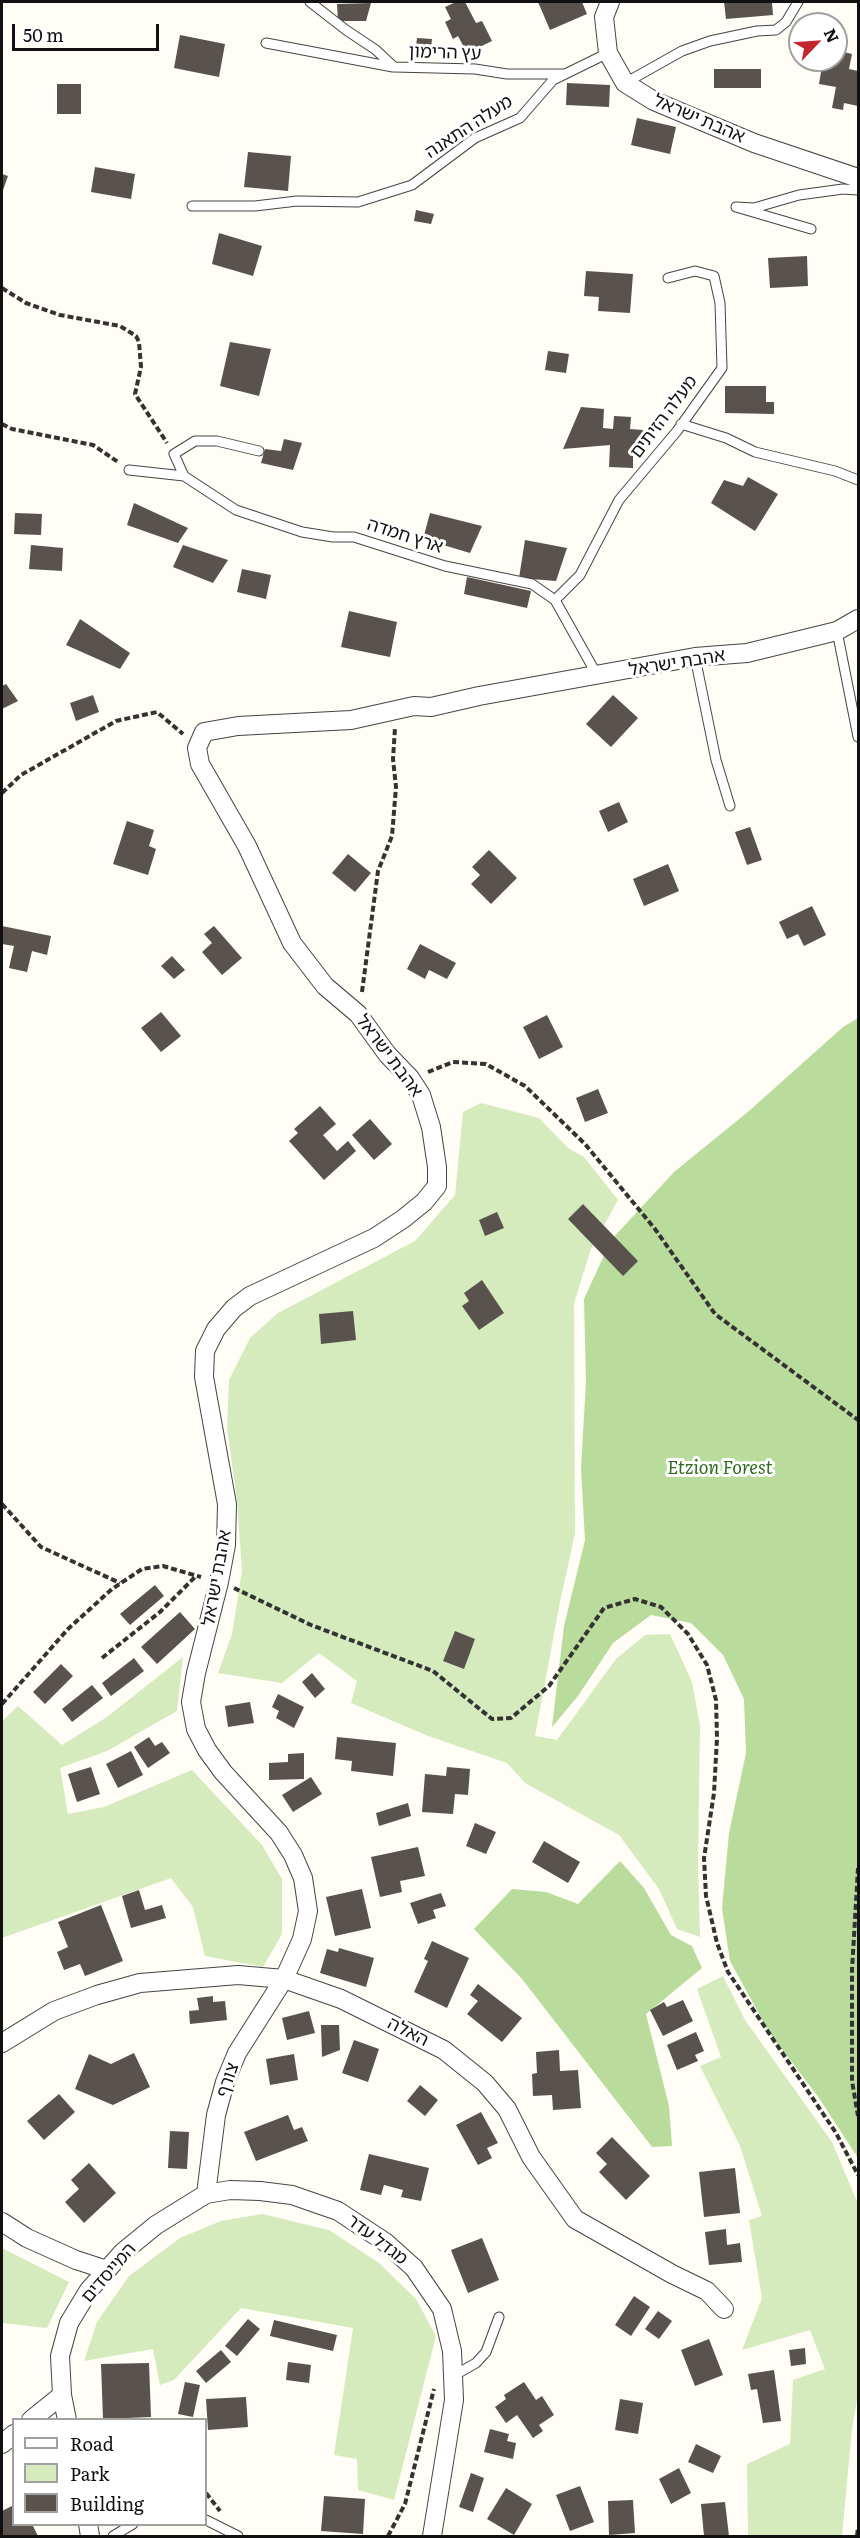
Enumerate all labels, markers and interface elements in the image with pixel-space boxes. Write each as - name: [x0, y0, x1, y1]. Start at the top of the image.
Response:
- scale bar: [15, 12, 162, 50]
- north arrow: [788, 12, 848, 72]
- text: 50 m: [23, 21, 64, 48]
- text: N: [819, 24, 846, 46]
- street label: עץ הרימון: [408, 41, 482, 65]
- street label: אהבת ישראל: [650, 90, 748, 148]
- street label: מעלה התאנה: [421, 91, 517, 163]
- street label: מעלה הזיתים: [626, 371, 702, 463]
- street label: ארץ חמדה: [364, 514, 446, 558]
- street label: אהבת ישראל: [627, 645, 727, 681]
- street label: אהבת ישראל: [351, 1011, 427, 1101]
- park label: Etzion Forest: [667, 1458, 773, 1480]
- street label: אהבת ישראל: [198, 1528, 236, 1628]
- street label: האלה: [384, 2013, 432, 2051]
- street label: צורף: [212, 2060, 244, 2100]
- street label: מגדל עדר: [342, 2210, 412, 2270]
- street label: המייסדים: [77, 2239, 141, 2307]
- legend: [12, 2418, 207, 2526]
- text: Road: [70, 2430, 114, 2457]
- text: Park: [70, 2460, 109, 2487]
- text: Building: [70, 2490, 144, 2517]

